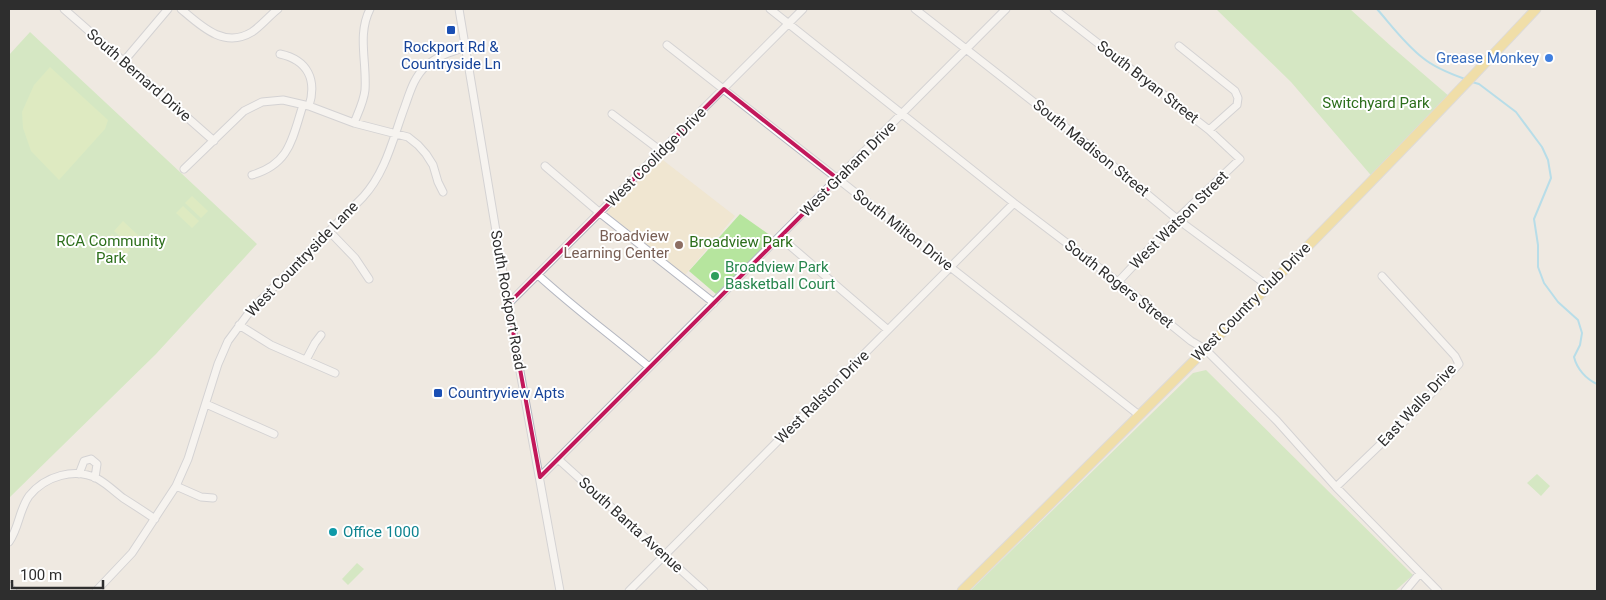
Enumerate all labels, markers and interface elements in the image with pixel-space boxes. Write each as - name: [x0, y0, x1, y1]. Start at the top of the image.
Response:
- marker: Rockport Rd & Countryside Ln: [445, 24, 457, 36]
- street label: South Bernard Drive: [83, 25, 195, 125]
- street label: South Bryan Street: [1094, 37, 1202, 127]
- place label: Rockport Rd & Countryside Ln: [401, 38, 501, 73]
- place label: Grease Monkey: [1436, 49, 1539, 67]
- marker: Grease Monkey: [1543, 52, 1555, 64]
- park label: Switchyard Park: [1322, 94, 1430, 112]
- street label: South Madison Street: [1029, 96, 1153, 200]
- street label: West Coolidge Drive: [602, 103, 710, 211]
- street label: West Graham Drive: [797, 118, 899, 220]
- street label: West Watson Street: [1126, 167, 1232, 273]
- street label: South Milton Drive: [849, 185, 957, 275]
- street label: West Countryside Lane: [242, 198, 362, 320]
- place label: Broadview Learning Center: [563, 227, 669, 262]
- street label: South Rockport Road: [487, 229, 529, 371]
- park label: RCA Community Park: [56, 232, 166, 267]
- park label: Broadview Park: [689, 233, 793, 251]
- street label: South Rogers Street: [1061, 236, 1177, 332]
- marker: Broadview Learning Center: [673, 239, 685, 251]
- street label: West Country Club Drive: [1188, 239, 1314, 365]
- place label: Broadview Park Basketball Court: [725, 258, 835, 293]
- marker: Broadview Park Basketball Court: [709, 270, 721, 282]
- street label: West Ralston Drive: [771, 346, 873, 448]
- street label: East Walls Drive: [1374, 360, 1460, 450]
- place label: Countryview Apts: [448, 384, 565, 402]
- marker: Countryview Apts: [432, 387, 444, 399]
- street label: South Banta Avenue: [575, 473, 687, 577]
- place label: Office 1000: [343, 523, 419, 541]
- marker: Office 1000: [327, 526, 339, 538]
- scale bar: [12, 558, 104, 590]
- text: 100 m: [20, 566, 62, 584]

